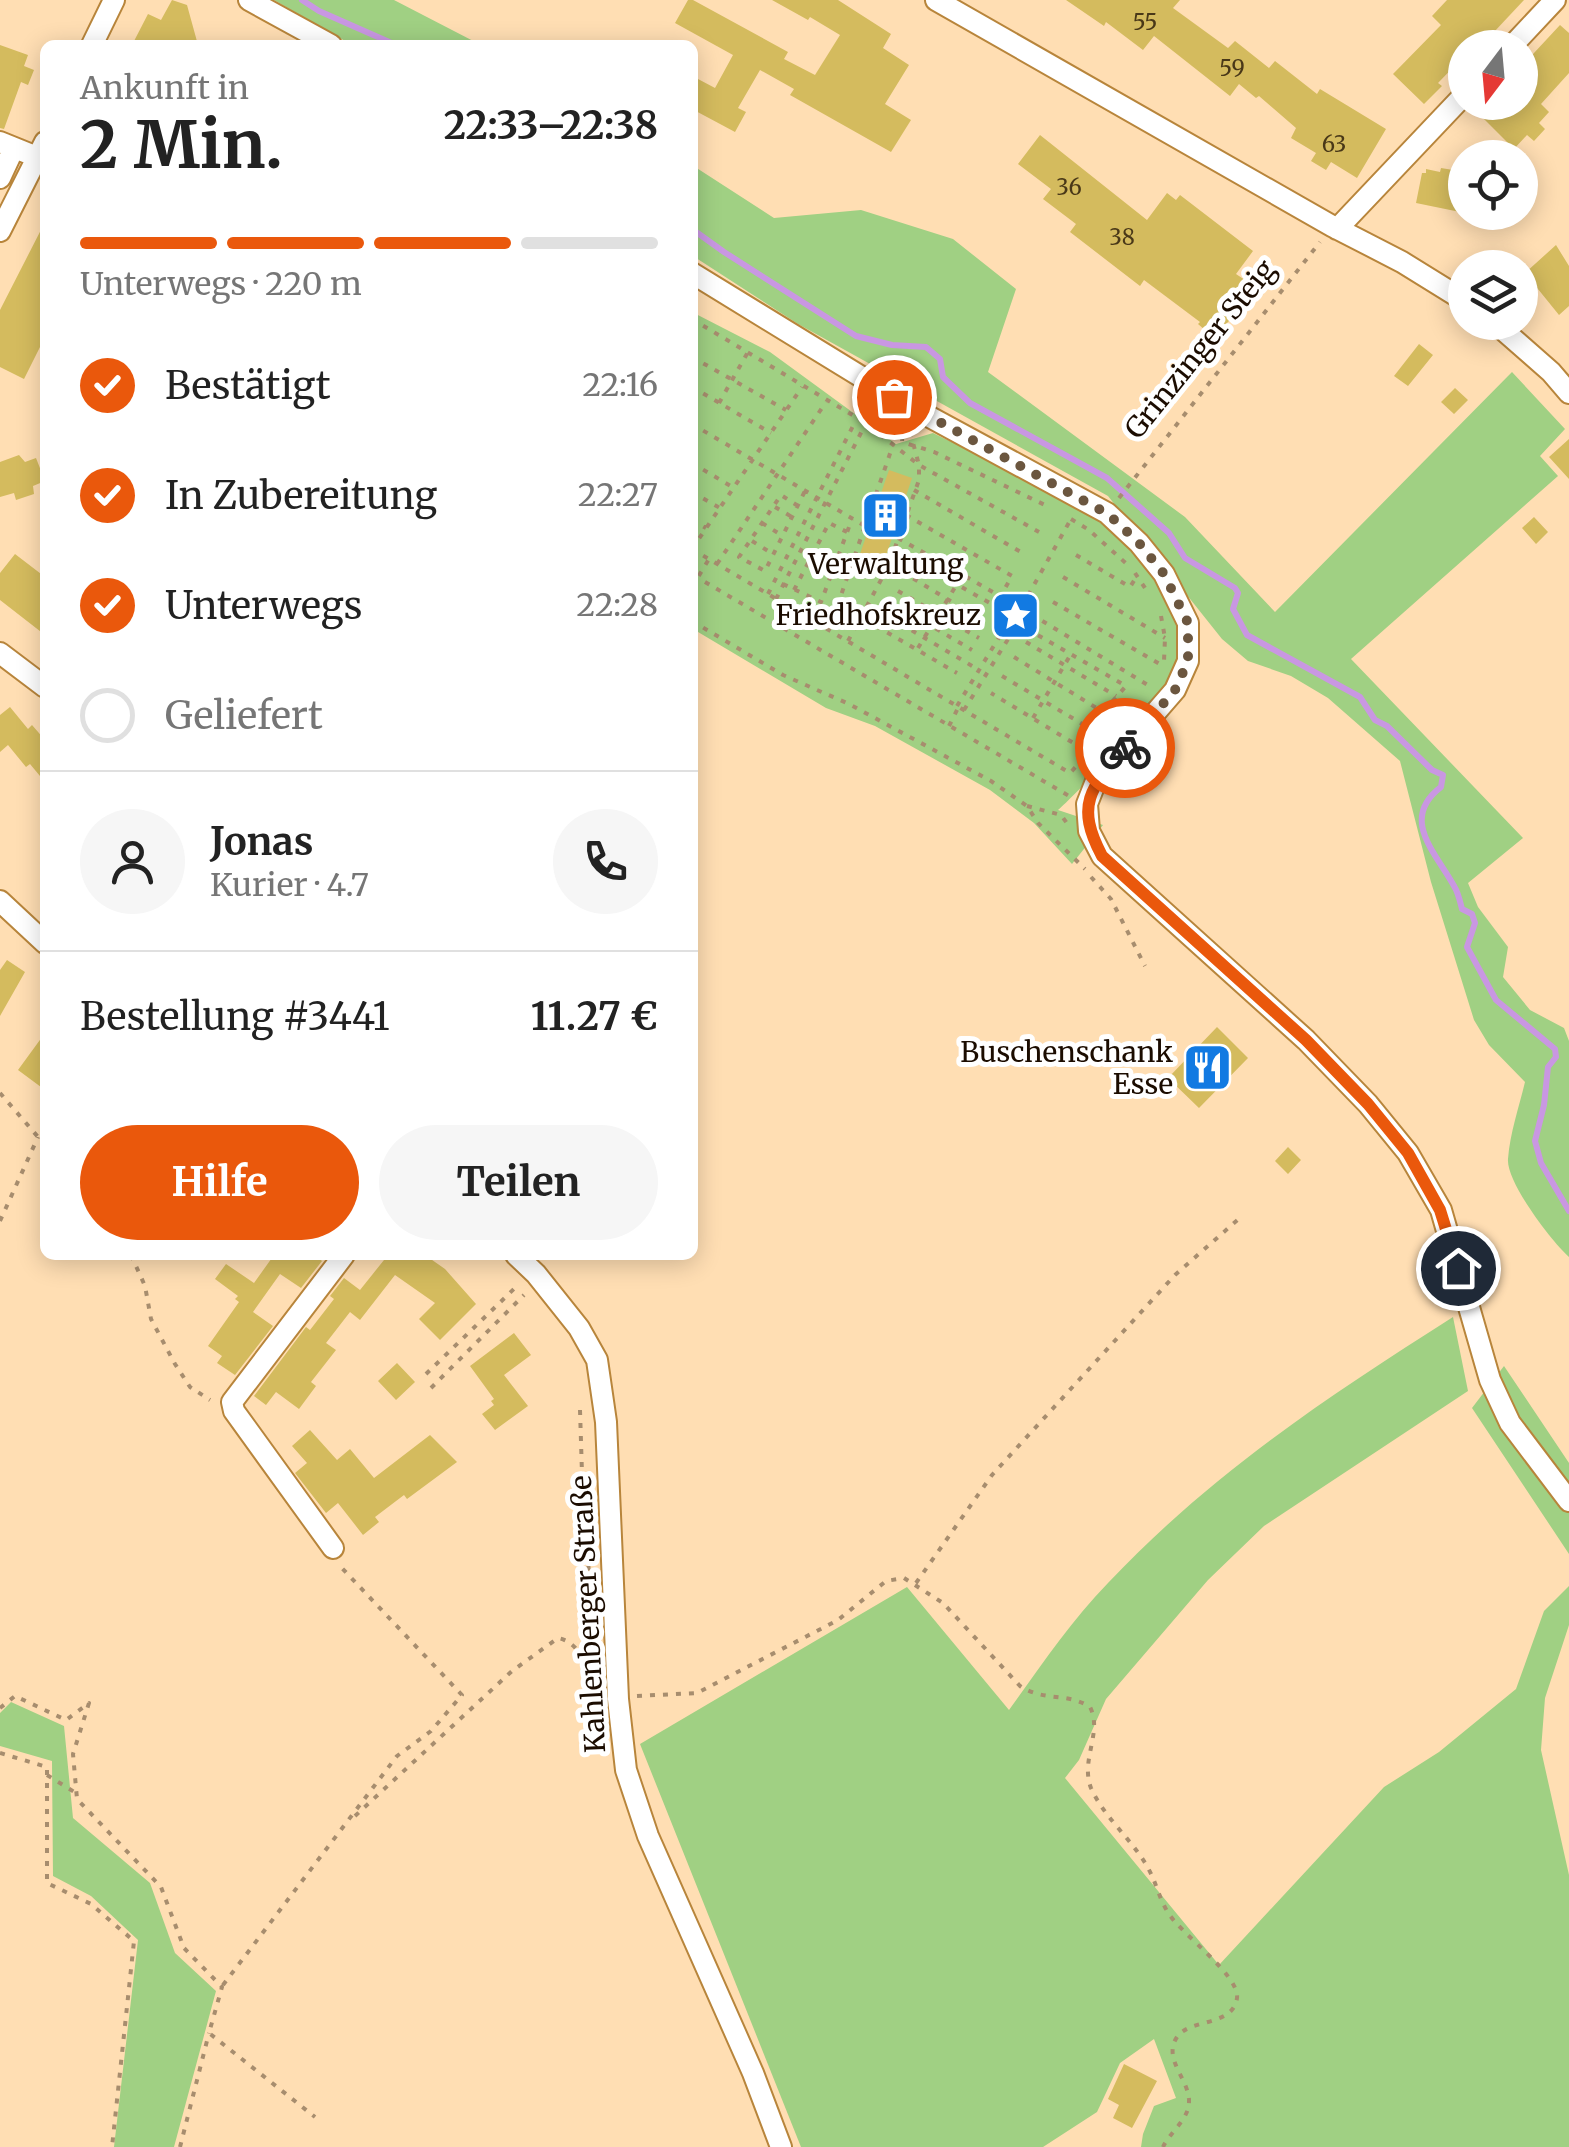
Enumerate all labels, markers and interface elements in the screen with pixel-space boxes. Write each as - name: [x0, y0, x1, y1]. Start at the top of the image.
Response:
- house number: 55: [1133, 8, 1157, 36]
- north arrow: [1448, 30, 1538, 120]
- map controls: [1448, 30, 1538, 340]
- house number: 59: [1219, 54, 1245, 82]
- text: Ankunft in: [80, 68, 249, 108]
- text: 22:33–22:38: [444, 102, 658, 149]
- text: 2 Min.: [80, 104, 283, 186]
- house number: 63: [1322, 130, 1346, 158]
- button: locate: [1448, 140, 1538, 230]
- house number: 36: [1056, 173, 1082, 201]
- house number: 38: [1109, 223, 1135, 251]
- button: layers: [1448, 250, 1538, 340]
- street label: Grinzinger Steig: [1117, 252, 1283, 446]
- text: Unterwegs · 220 m: [80, 264, 362, 304]
- pin: [852, 355, 937, 440]
- icon: check: [80, 358, 135, 413]
- text: Bestätigt: [165, 362, 330, 409]
- text: 22:16: [582, 365, 658, 405]
- icon: bag: [867, 370, 922, 425]
- icon: check: [80, 468, 135, 523]
- text: In Zubereitung: [165, 472, 437, 519]
- text: 22:27: [578, 475, 658, 515]
- building icon: Verwaltung: [860, 490, 912, 542]
- place label: Verwaltung: [807, 546, 964, 582]
- icon: check: [80, 578, 135, 633]
- text: Unterwegs: [165, 582, 362, 629]
- text: 22:28: [576, 585, 658, 625]
- place icon: Friedhofskreuz: [990, 589, 1042, 641]
- place label: Friedhofskreuz: [776, 597, 981, 633]
- text: Geliefert: [165, 692, 323, 739]
- courier: [1075, 698, 1175, 798]
- icon: bike: [1098, 721, 1153, 776]
- button: person: [80, 809, 185, 914]
- button: phone: [553, 809, 658, 914]
- text: Jonas: [210, 818, 313, 865]
- text: Kurier · 4.7: [210, 865, 369, 905]
- text: Bestellung #3441: [80, 993, 390, 1040]
- text: 11.27 €: [531, 993, 658, 1040]
- place label: Buschenschank Esse: [960, 1034, 1173, 1102]
- restaurant icon: Buschenschank Esse: [1182, 1042, 1234, 1094]
- button: Hilfe: [80, 1125, 359, 1240]
- button: Teilen: [379, 1125, 658, 1240]
- pin: [1416, 1226, 1501, 1311]
- icon: home: [1431, 1241, 1486, 1296]
- street label: Kahlenberger Straße: [563, 1474, 613, 1754]

